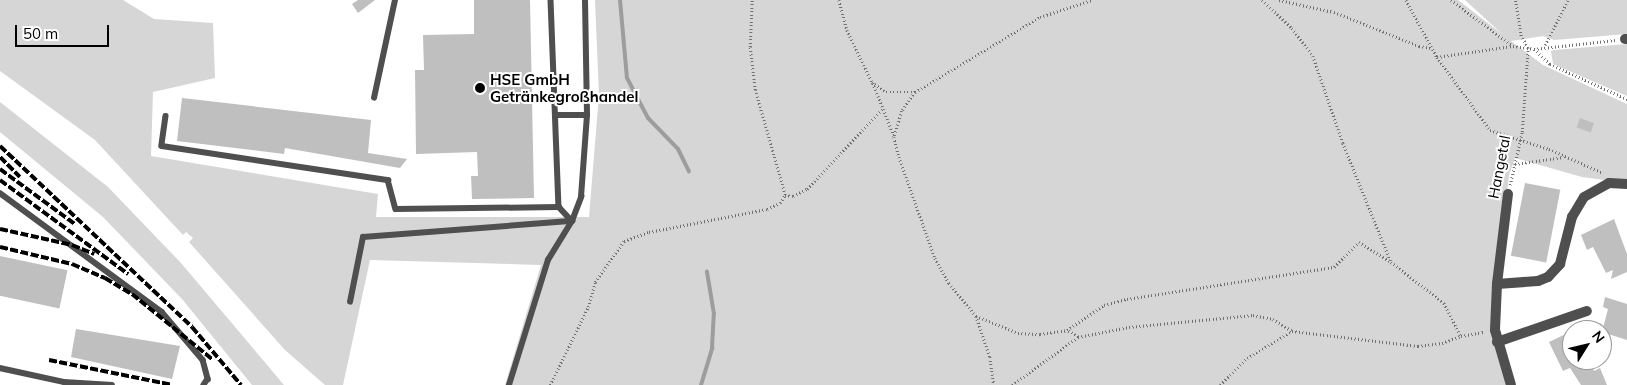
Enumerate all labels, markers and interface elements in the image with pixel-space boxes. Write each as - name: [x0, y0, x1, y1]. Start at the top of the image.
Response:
- scale bar: [18, 15, 111, 47]
- text: 50 m: [23, 24, 58, 43]
- place label: HSE GmbH Getränkegroßhandel: [490, 70, 638, 105]
- marker: HSE GmbH Getränkegroßhandel: [474, 82, 486, 94]
- street label: Hangetal: [1484, 134, 1514, 200]
- north arrow: [1562, 320, 1612, 370]
- text: N: [1588, 327, 1609, 346]

